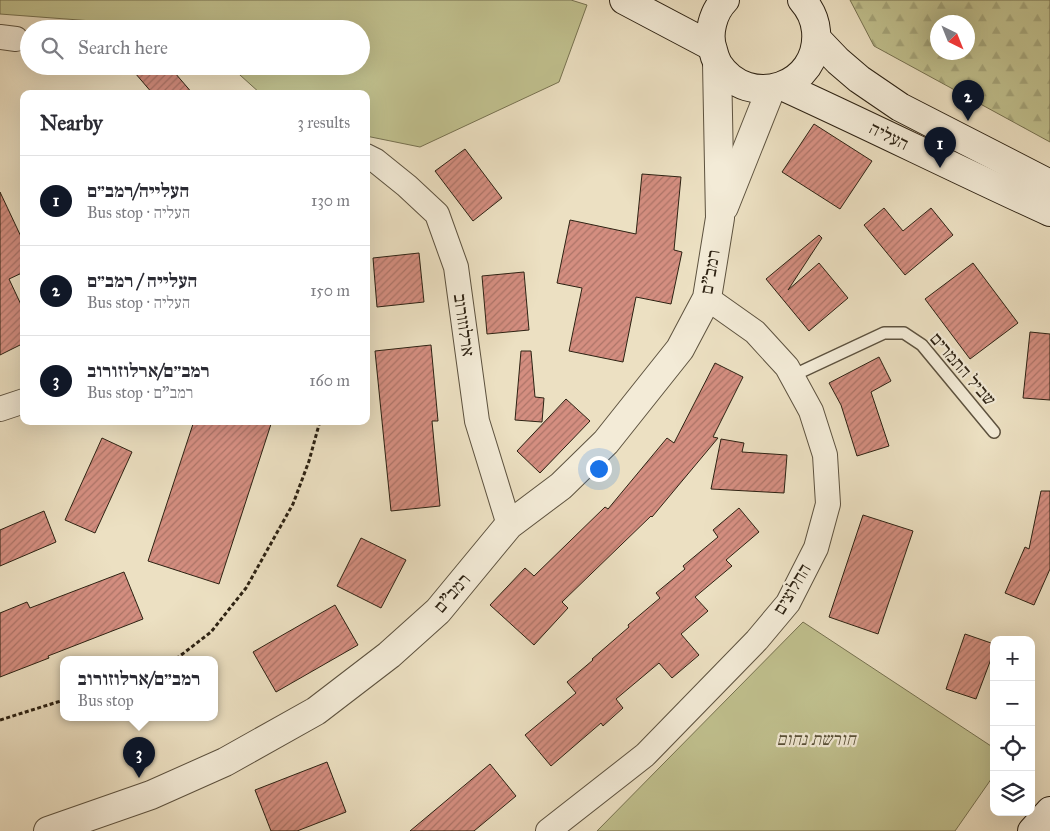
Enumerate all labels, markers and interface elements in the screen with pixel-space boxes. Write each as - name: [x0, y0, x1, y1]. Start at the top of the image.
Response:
- north arrow: [930, 15, 975, 60]
- search box: [20, 20, 370, 75]
- icon: search: [38, 34, 66, 62]
- text: Search here: [78, 36, 168, 59]
- pin: 2: [952, 80, 984, 121]
- text: Nearby: [40, 110, 103, 136]
- text: 3 results: [297, 113, 350, 132]
- street label: העליה: [866, 117, 912, 155]
- pin: 1: [924, 127, 956, 168]
- text: העלייה/רמב״ם: [87, 179, 189, 202]
- text: 1: [53, 191, 59, 210]
- text: 130 m: [311, 191, 350, 210]
- text: Bus stop · העליה: [87, 203, 190, 222]
- street label: רמב"ם: [695, 248, 725, 296]
- text: העלייה / רמב״ם: [87, 269, 197, 292]
- text: 2: [52, 281, 60, 300]
- text: 150 m: [310, 281, 350, 300]
- street label: ארלוזורוב: [449, 292, 479, 358]
- text: Bus stop · העליה: [87, 293, 190, 312]
- street label: שביל התמרים: [925, 328, 1001, 410]
- text: רמב״ם/ארלוזורוב: [87, 359, 210, 382]
- text: 3: [53, 371, 59, 390]
- text: 160 m: [309, 371, 350, 390]
- text: Bus stop · רמב"ם: [87, 383, 193, 402]
- your location: [586, 456, 612, 482]
- street label: החלוצים: [768, 559, 816, 619]
- street label: רמב"ם: [429, 569, 475, 617]
- map controls: [990, 636, 1035, 816]
- button: +: [990, 636, 1035, 681]
- popup: [60, 656, 218, 721]
- text: רמב״ם/ארלוזורוב: [78, 667, 200, 690]
- button: −: [990, 681, 1035, 726]
- text: Bus stop: [78, 691, 134, 710]
- button: locate: [990, 726, 1035, 771]
- park label: חורשת נחום: [777, 728, 858, 750]
- pin: 3: [123, 737, 155, 778]
- button: layers: [990, 771, 1035, 816]

